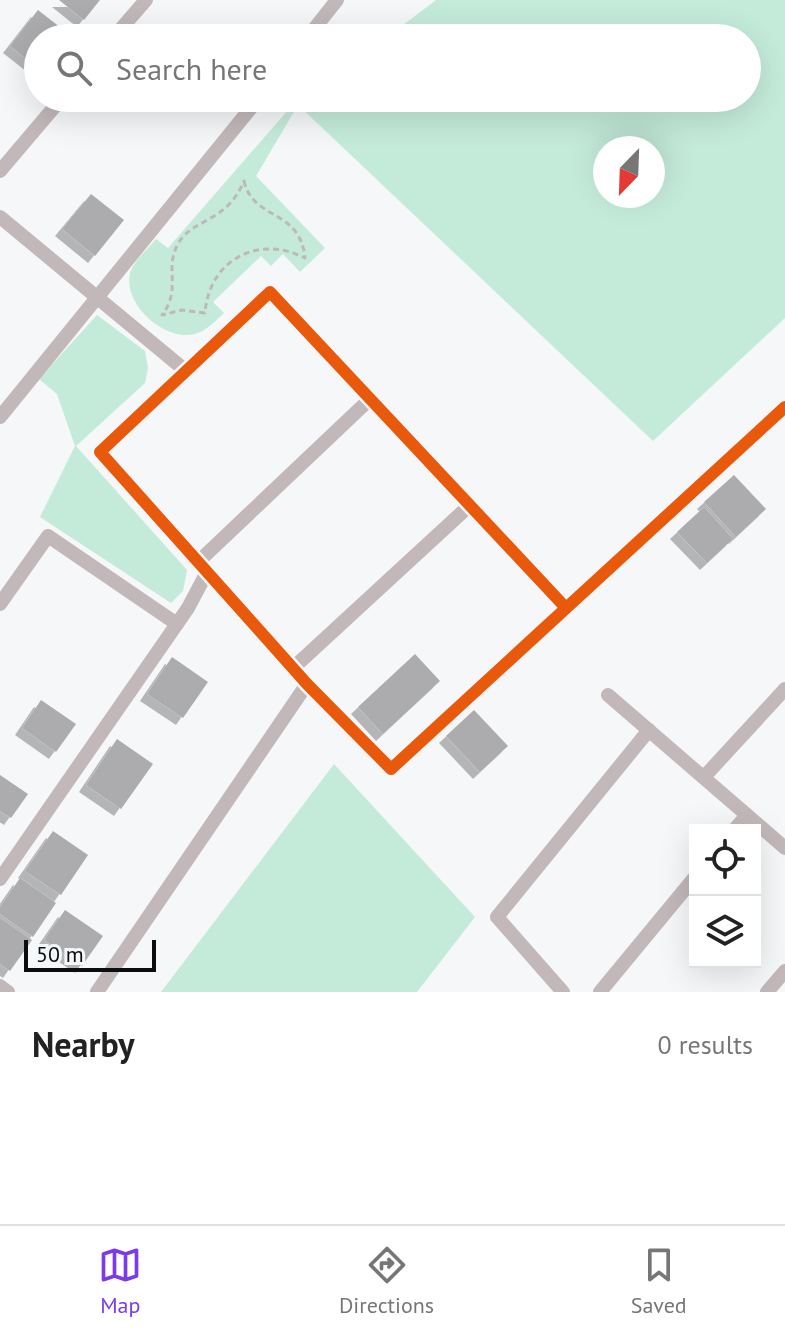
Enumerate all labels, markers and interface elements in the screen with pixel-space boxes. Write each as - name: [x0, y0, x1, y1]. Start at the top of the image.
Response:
- search box: [24, 24, 761, 112]
- icon: search: [52, 46, 96, 90]
- text: Search here: [116, 49, 267, 88]
- north arrow: [593, 136, 665, 208]
- map controls: [689, 824, 761, 968]
- button: locate: [689, 824, 761, 896]
- button: layers: [689, 896, 761, 968]
- scale bar: [24, 936, 156, 972]
- text: 50 m: [36, 940, 84, 968]
- text: Nearby: [32, 1022, 134, 1066]
- text: 0 results: [658, 1028, 753, 1061]
- tab: Map: [98, 1243, 142, 1319]
- tab: Directions: [339, 1243, 434, 1319]
- tab: Saved: [631, 1243, 687, 1319]

